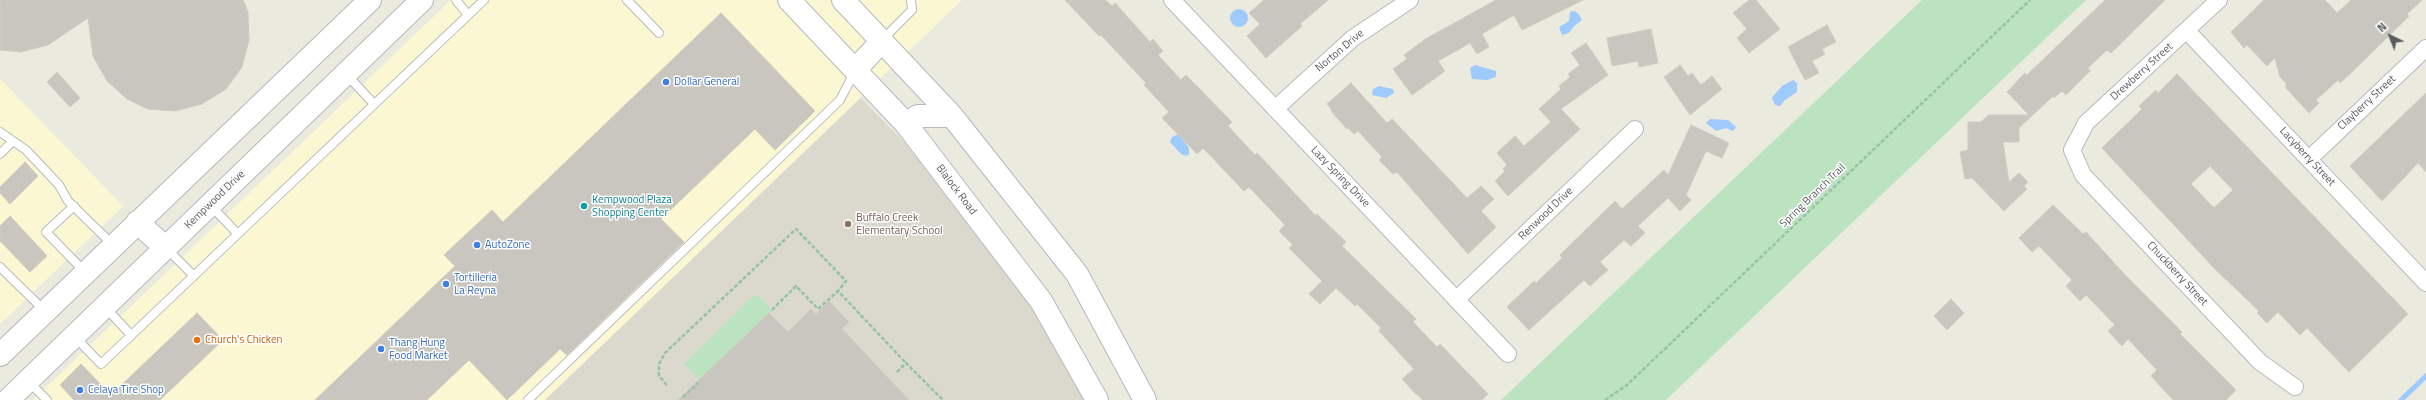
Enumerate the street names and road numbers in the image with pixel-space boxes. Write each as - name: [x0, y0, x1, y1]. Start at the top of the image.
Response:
- street label: Norton Drive: [1313, 27, 1367, 75]
- street label: Drewberry Street: [2108, 40, 2176, 104]
- street label: Clayberry Street: [2335, 73, 2399, 133]
- street label: Lacyberry Street: [2276, 125, 2338, 189]
- street label: Lazy Spring Drive: [1308, 144, 1372, 210]
- street label: Spring Branch Trail: [1777, 161, 1849, 231]
- street label: Blalock Road: [933, 162, 979, 218]
- street label: Kempwood Drive: [182, 168, 248, 232]
- street label: Renwood Drive: [1516, 185, 1576, 243]
- street label: Chuckberry Street: [2144, 239, 2210, 309]

